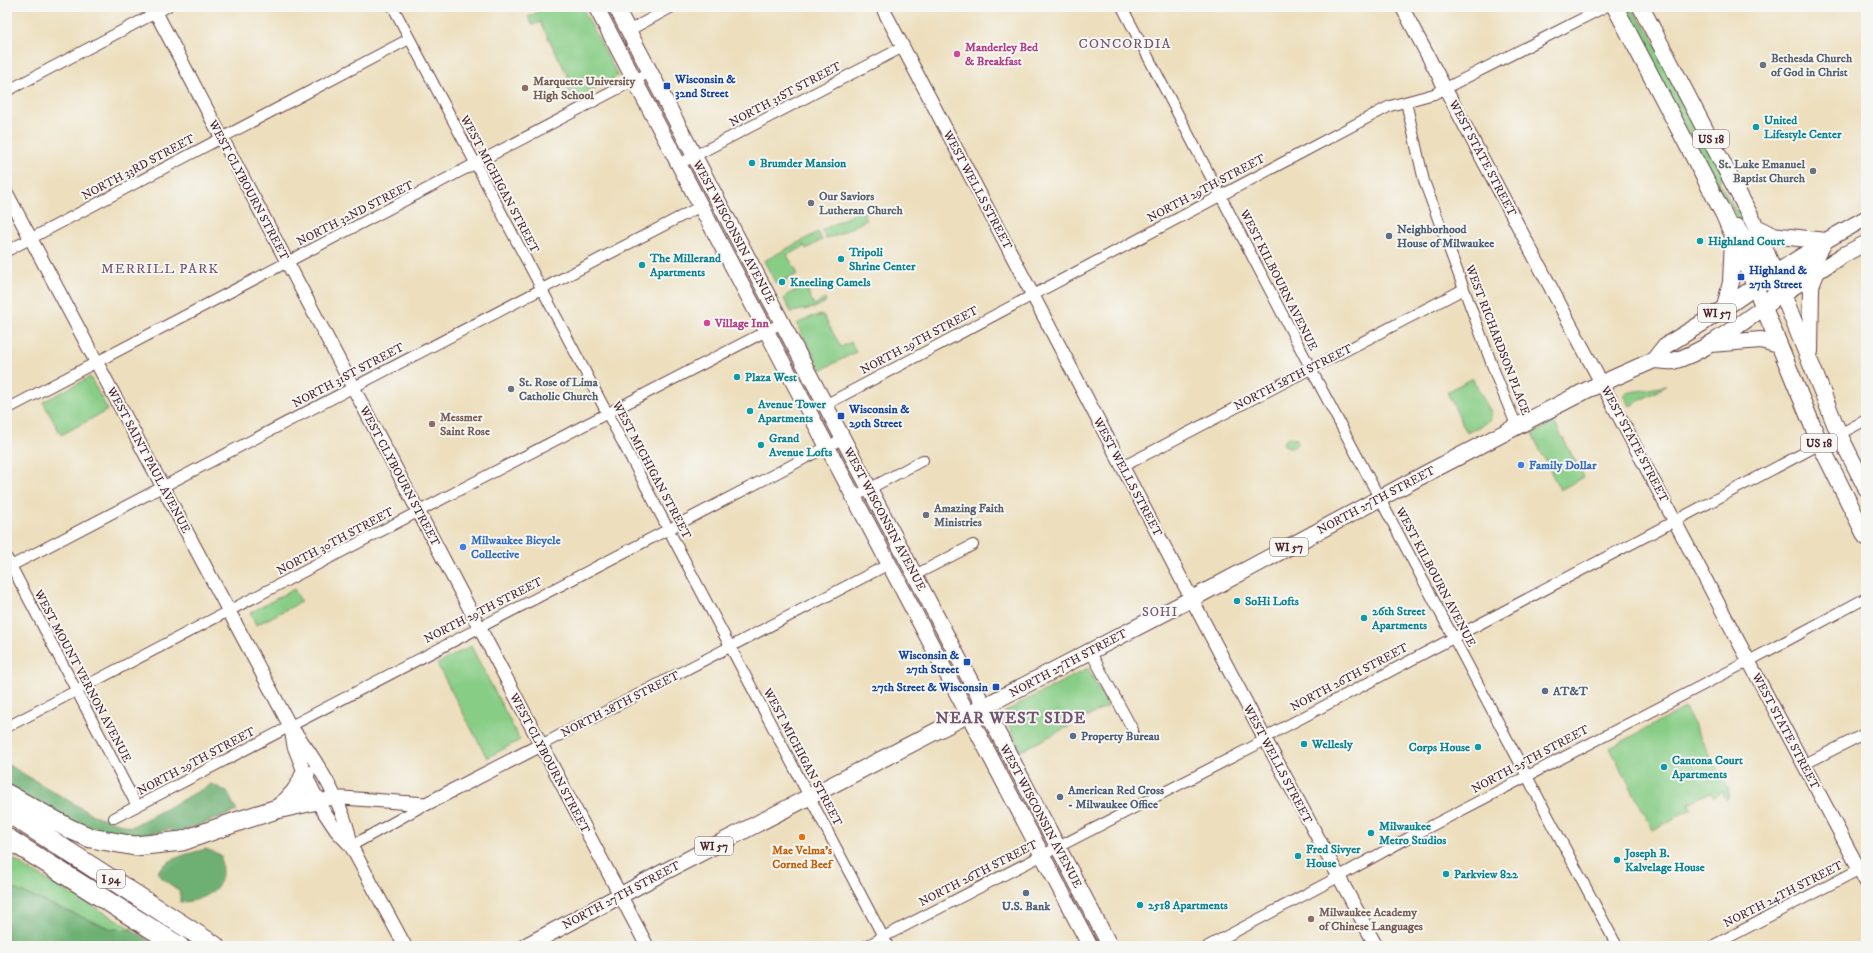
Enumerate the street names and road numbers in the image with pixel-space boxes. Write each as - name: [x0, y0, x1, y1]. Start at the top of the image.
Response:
- street label: NORTH 31ST STREET: [727, 59, 844, 130]
- street label: WEST STATE STREET: [1445, 97, 1520, 219]
- street label: WEST MICHIGAN STREET: [456, 112, 542, 256]
- street label: WEST CLYBOURN STREET: [205, 117, 292, 263]
- street label: WEST WELLS STREET: [939, 127, 1015, 252]
- road number: US 18: [1693, 130, 1729, 148]
- street label: NORTH 33RD STREET: [79, 131, 197, 204]
- street label: NORTH 29TH STREET: [1145, 151, 1268, 226]
- street label: WEST WISCONSIN AVENUE: [689, 157, 778, 307]
- street label: NORTH 32ND STREET: [294, 177, 416, 249]
- street label: WEST KILBOURN AVENUE: [1236, 206, 1321, 354]
- street label: WEST RICHARDSON PLACE: [1462, 262, 1533, 418]
- street label: NORTH 29TH STREET: [858, 303, 981, 378]
- road number: WI 57: [1698, 304, 1736, 322]
- street label: NORTH 31ST STREET: [290, 340, 407, 411]
- street label: NORTH 28TH STREET: [1231, 341, 1355, 414]
- street label: WEST STATE STREET: [1597, 383, 1672, 505]
- street label: WEST SAINT PAUL AVENUE: [103, 384, 194, 536]
- street label: WEST MICHIGAN STREET: [608, 398, 694, 542]
- street label: WEST CLYBOURN STREET: [356, 403, 443, 549]
- street label: WEST WELLS STREET: [1089, 414, 1165, 539]
- road number: US 18: [1801, 434, 1837, 452]
- street label: WEST WISCONSIN AVENUE: [840, 444, 929, 594]
- street label: NORTH 27TH STREET: [1315, 463, 1438, 538]
- street label: NORTH 30TH STREET: [274, 504, 396, 579]
- street label: WEST KILBOURN AVENUE: [1392, 504, 1479, 650]
- road number: WI 57: [1270, 538, 1308, 556]
- street label: NORTH 29TH STREET: [421, 574, 545, 647]
- street label: WEST MOUNT VERNON AVENUE: [30, 587, 135, 765]
- street label: NORTH 27TH STREET: [1007, 626, 1130, 701]
- street label: NORTH 26TH STREET: [1288, 640, 1411, 715]
- street label: NORTH 28TH STREET: [558, 668, 682, 741]
- street label: WEST STATE STREET: [1748, 670, 1823, 792]
- street label: WEST MICHIGAN STREET: [759, 685, 845, 829]
- street label: WEST CLYBOURN STREET: [506, 690, 593, 836]
- street label: WEST WELLS STREET: [1239, 701, 1315, 826]
- street label: NORTH 25TH STREET: [1469, 722, 1592, 797]
- street label: NORTH 29TH STREET: [135, 724, 258, 799]
- street label: WEST WISCONSIN AVENUE: [996, 741, 1085, 891]
- road number: WI 57: [695, 837, 733, 855]
- street label: NORTH 26TH STREET: [916, 837, 1040, 910]
- street label: NORTH 27TH STREET: [560, 858, 683, 933]
- street label: NORTH 24TH STREET: [1721, 858, 1845, 931]
- road number: I 94: [97, 870, 125, 888]

